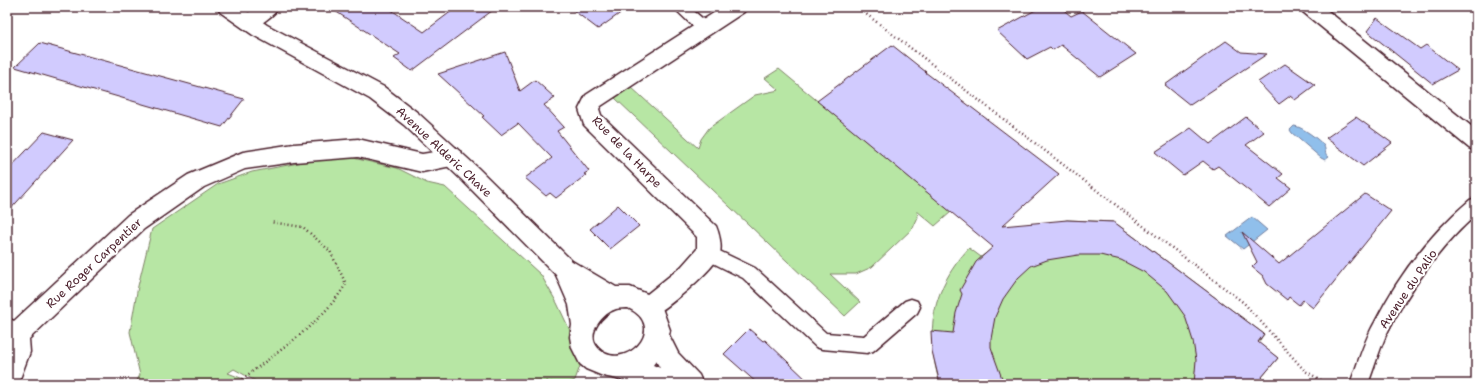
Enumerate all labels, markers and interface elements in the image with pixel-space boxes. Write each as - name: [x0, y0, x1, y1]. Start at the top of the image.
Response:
- street label: Avenue Alderic Chave: [393, 103, 496, 201]
- street label: Rue de la Harpe: [589, 113, 666, 192]
- street label: Rue Roger Carpentier: [43, 214, 146, 312]
- street label: Avenue du Palio: [1375, 246, 1441, 332]

